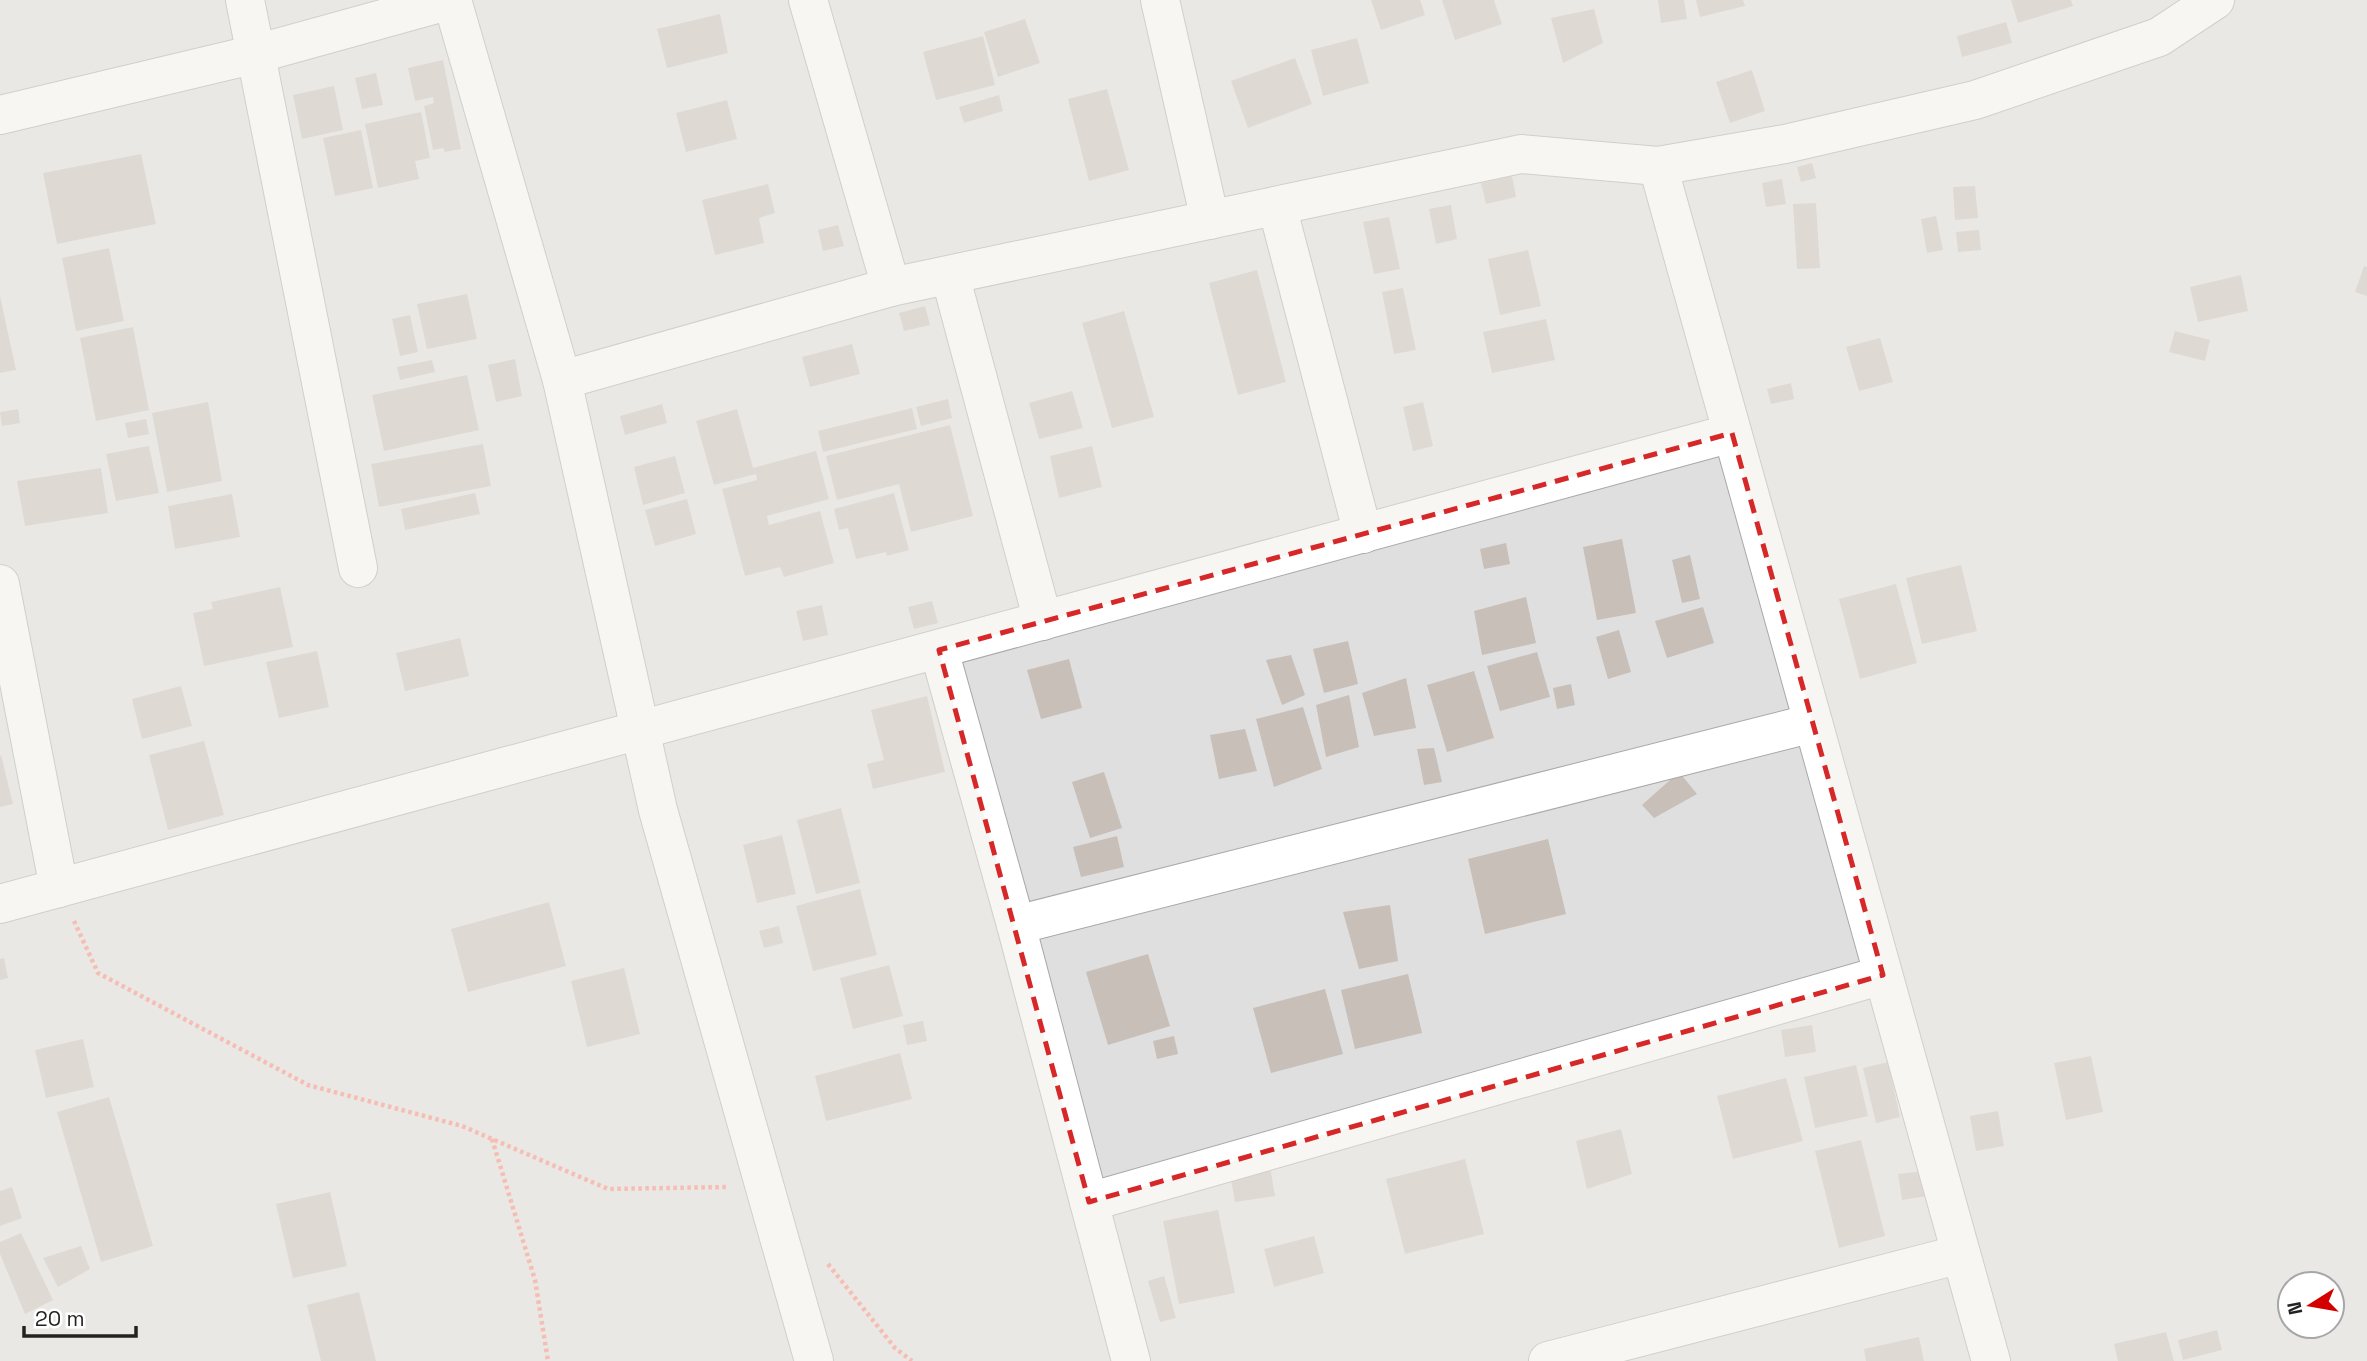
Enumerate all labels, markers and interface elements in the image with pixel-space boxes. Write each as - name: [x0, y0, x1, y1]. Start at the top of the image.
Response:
- north arrow: [2276, 1270, 2346, 1340]
- scale bar: [24, 1294, 136, 1338]
- text: N: [2281, 1300, 2308, 1317]
- text: 20 m: [35, 1305, 85, 1332]

